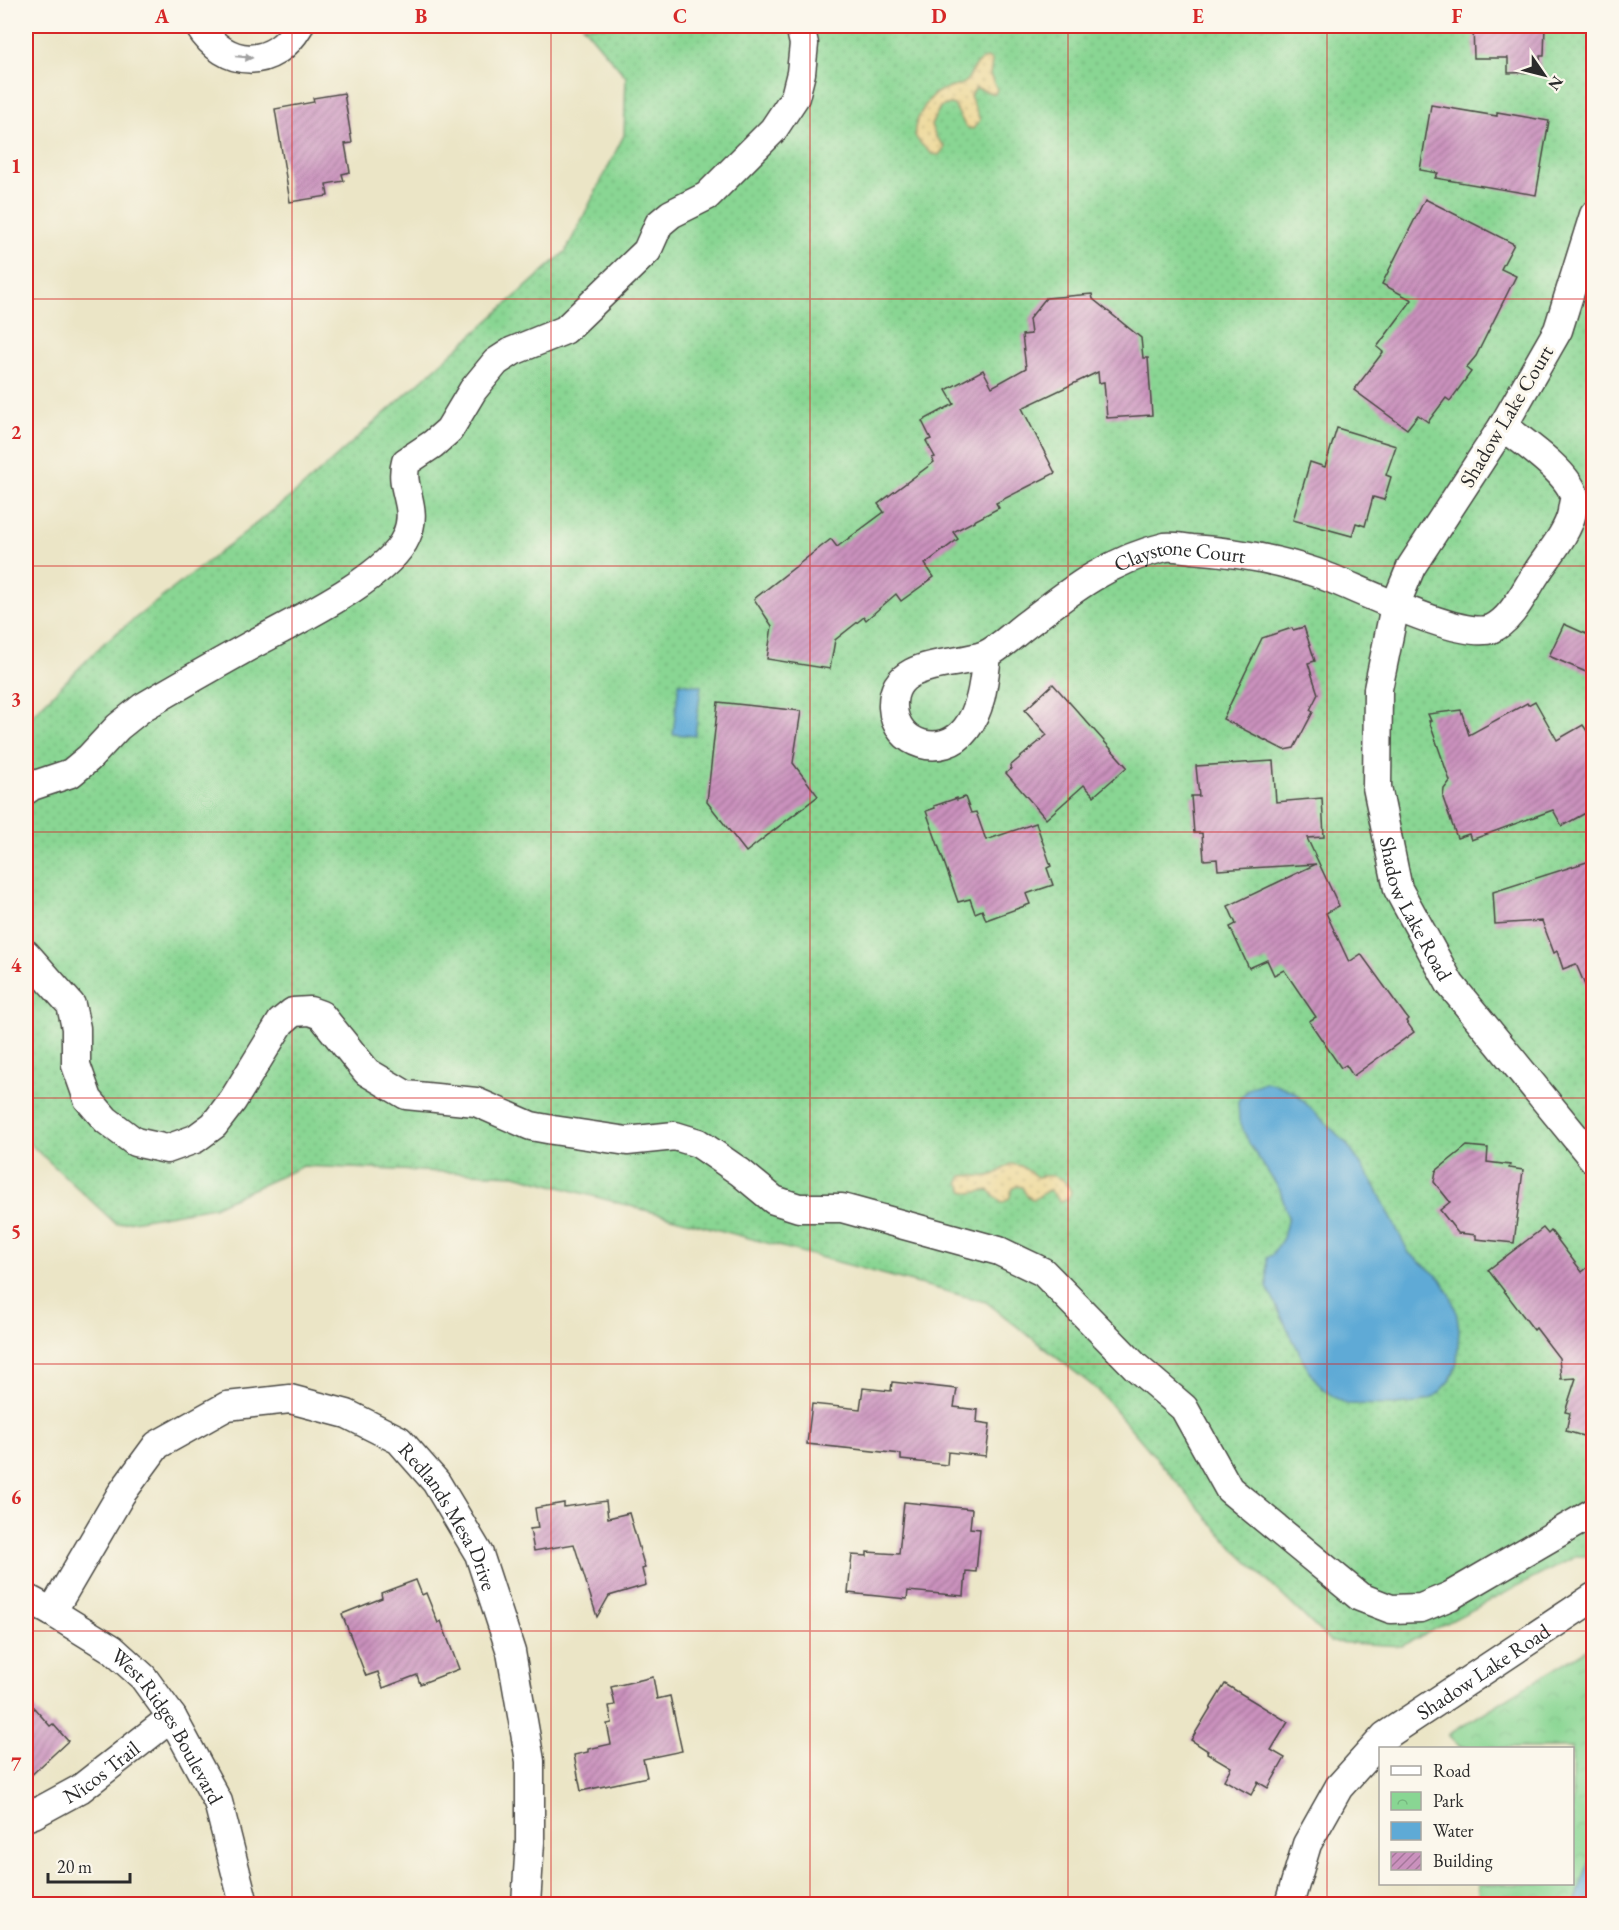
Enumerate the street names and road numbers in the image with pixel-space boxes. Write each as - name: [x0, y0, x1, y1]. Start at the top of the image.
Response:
- street label: Shadow Lake Court: [1453, 340, 1559, 492]
- street label: Claystone Court: [1109, 533, 1248, 577]
- street label: Shadow Lake Road: [1374, 834, 1459, 985]
- street label: Redlands Mesa Drive: [393, 1436, 503, 1594]
- street label: Shadow Lake Road: [1411, 1617, 1555, 1725]
- street label: West Ridges Boulevard: [106, 1642, 230, 1809]
- street label: Nicos Trail: [58, 1734, 145, 1809]

